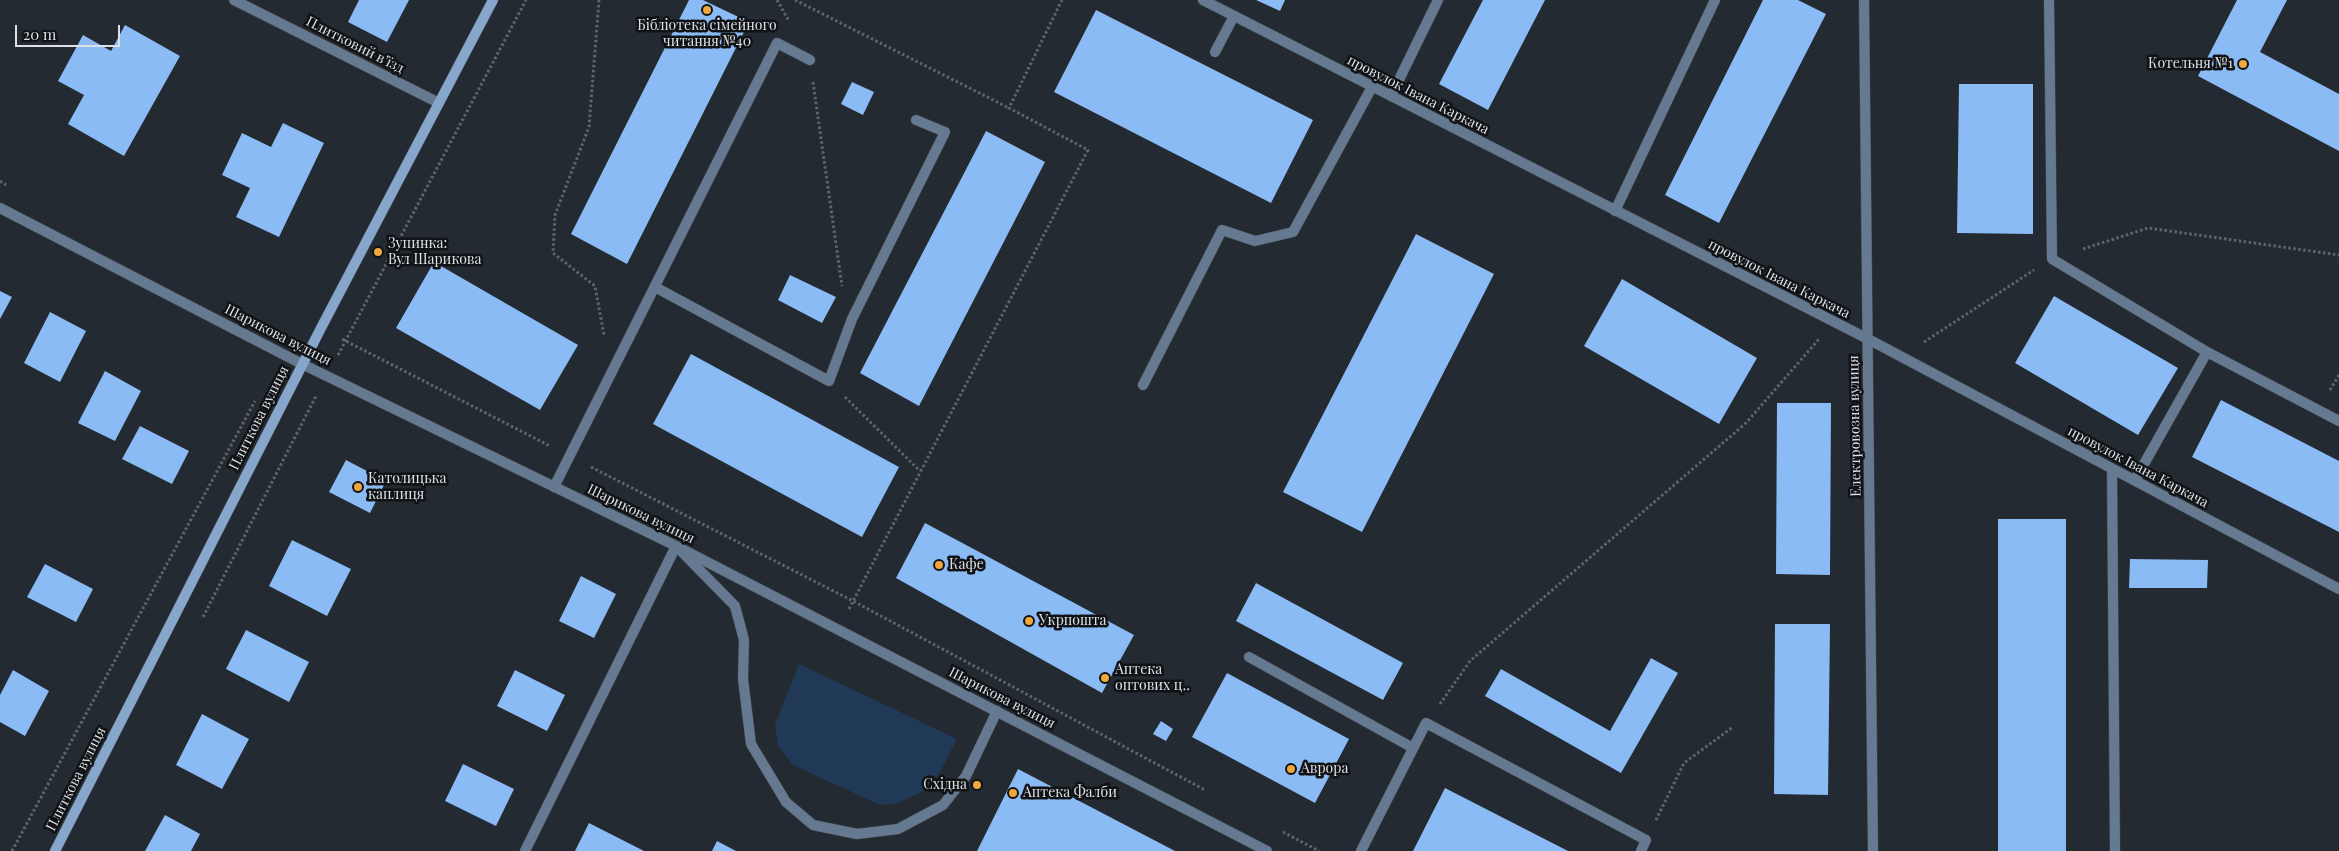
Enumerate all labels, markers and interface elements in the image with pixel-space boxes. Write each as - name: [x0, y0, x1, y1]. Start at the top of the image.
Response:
- marker: Бібліотека сімейного читання №40: [701, 4, 713, 16]
- street label: Плитковий в’їзд: [303, 13, 407, 77]
- scale bar: [18, 15, 122, 47]
- place label: Бібліотека сімейного читання №40: [637, 18, 777, 50]
- text: 20 m: [23, 24, 56, 44]
- street label: провулок Івана Каркача: [1344, 52, 1492, 138]
- place label: Котельня №1: [2148, 56, 2233, 72]
- marker: Котельня №1: [2237, 58, 2249, 70]
- place label: Зупинка: Вул Шарикова: [388, 236, 481, 268]
- street label: провулок Івана Каркача: [1705, 236, 1853, 322]
- marker: Зупинка: Вул Шарикова: [372, 246, 384, 258]
- street label: Шарикова вулиця: [222, 301, 334, 369]
- street label: Електровозна вулиця: [1845, 355, 1865, 497]
- street label: Плиткова вулиця: [226, 363, 292, 473]
- street label: провулок Івана Каркача: [2065, 423, 2211, 511]
- place label: Католицька каплиця: [368, 471, 446, 504]
- marker: Католицька каплиця: [352, 481, 364, 493]
- street label: Шарикова вулиця: [585, 481, 697, 547]
- place label: Кафе: [949, 557, 984, 573]
- marker: Кафе: [933, 559, 945, 571]
- place label: Укрпошта: [1039, 613, 1107, 629]
- marker: Укрпошта: [1023, 615, 1035, 627]
- place label: Аптека оптових ц‥: [1115, 662, 1190, 694]
- street label: Шарикова вулиця: [946, 664, 1058, 732]
- marker: Аптека оптових ц‥: [1099, 672, 1111, 684]
- street label: Плиткова вулиця: [43, 724, 109, 834]
- place label: Аврора: [1301, 761, 1348, 777]
- marker: Аврора: [1285, 763, 1297, 775]
- place label: Східна: [923, 777, 967, 793]
- marker: Східна: [971, 779, 983, 791]
- place label: Аптека Фалби: [1023, 785, 1117, 801]
- marker: Аптека Фалби: [1007, 787, 1019, 799]

